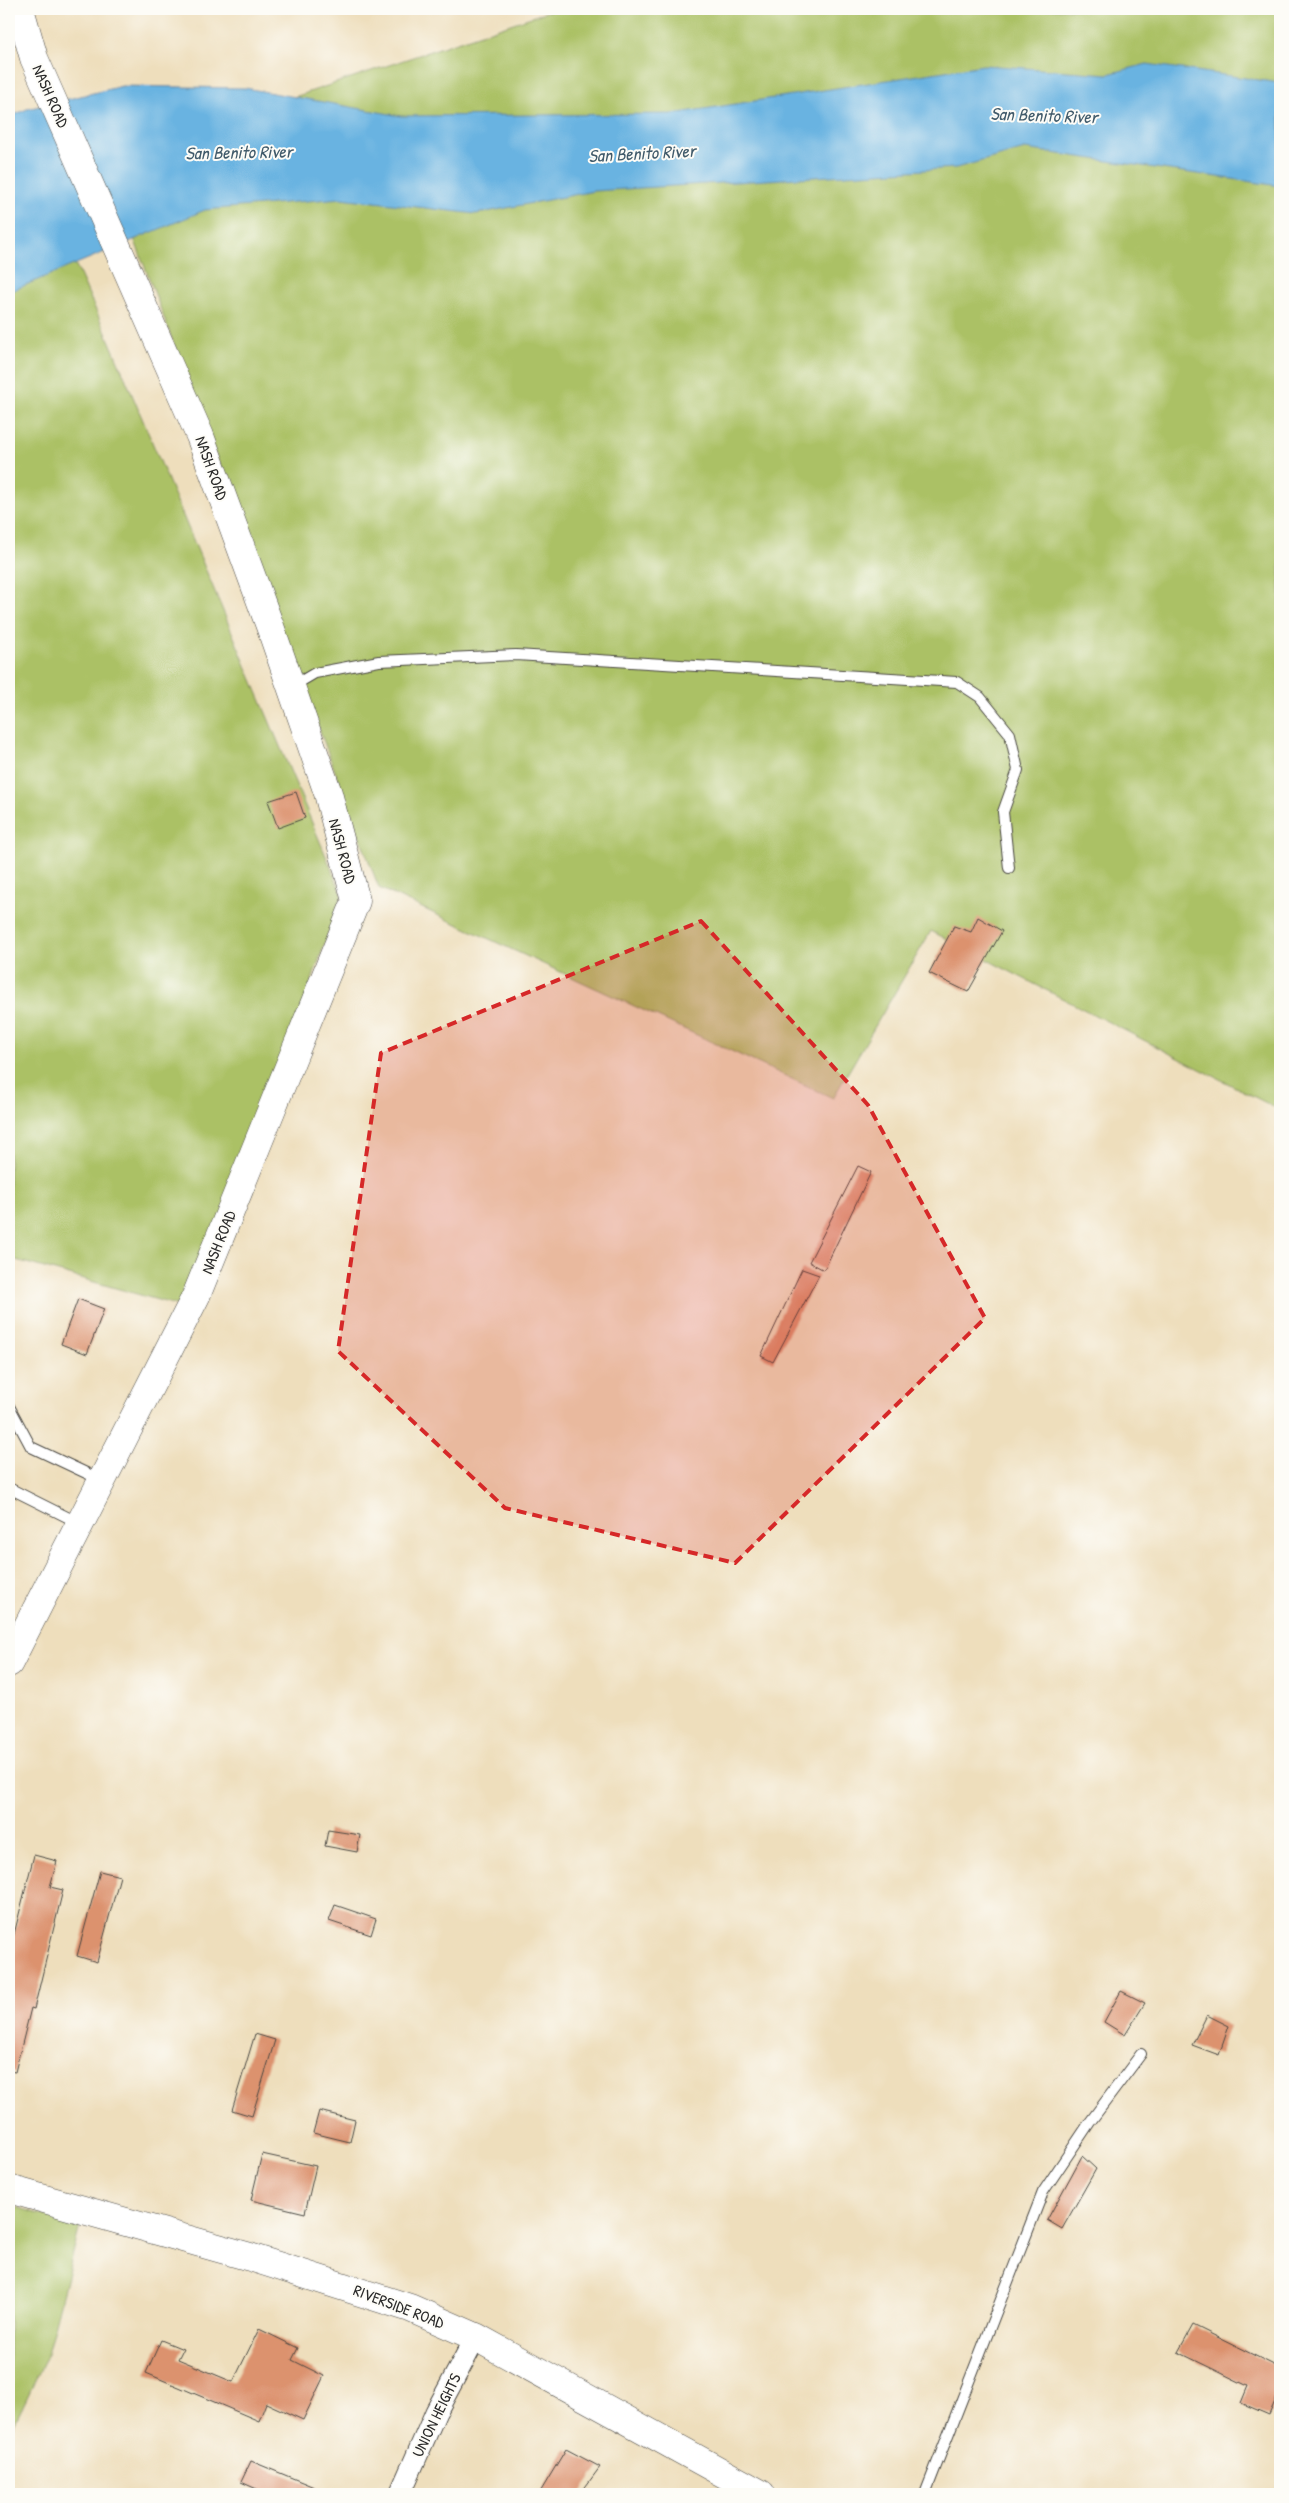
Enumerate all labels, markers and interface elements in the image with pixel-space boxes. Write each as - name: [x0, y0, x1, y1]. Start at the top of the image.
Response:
- street label: NASH ROAD: [27, 61, 75, 131]
- water label: San Benito River: [990, 101, 1100, 129]
- water label: San Benito River: [588, 138, 698, 168]
- water label: San Benito River: [185, 139, 295, 165]
- street label: NASH ROAD: [190, 433, 234, 503]
- street label: NASH ROAD: [324, 816, 362, 886]
- street label: NASH ROAD: [195, 1207, 241, 1277]
- street label: RIVERSIDE ROAD: [351, 2279, 448, 2334]
- street label: UNION HEIGHTS: [406, 2369, 466, 2460]

